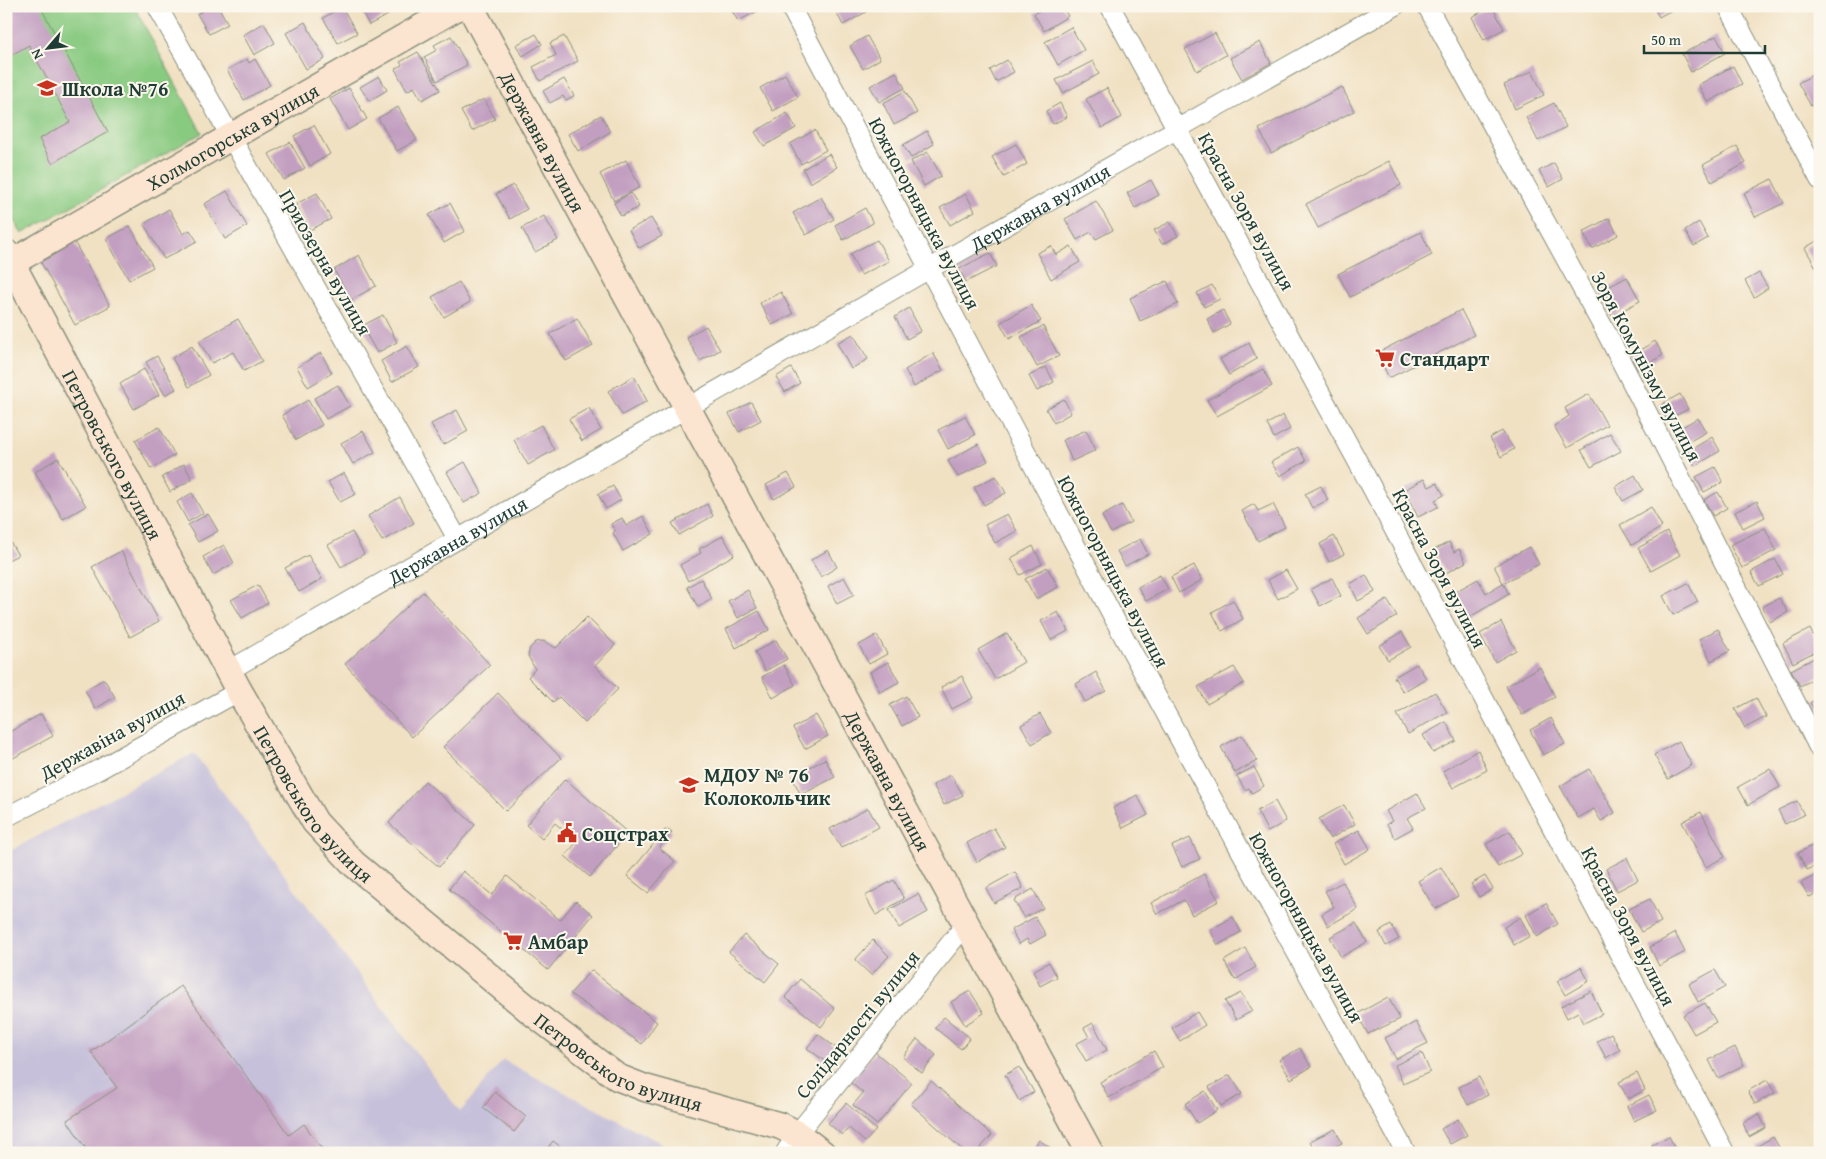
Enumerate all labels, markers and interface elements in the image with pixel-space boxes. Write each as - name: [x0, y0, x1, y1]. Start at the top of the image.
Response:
- north arrow: [22, 22, 72, 72]
- scale bar: [1644, 22, 1765, 54]
- text: 50 m: [1651, 29, 1682, 50]
- text: N: [25, 45, 48, 63]
- street label: Державна вулиця: [493, 65, 593, 217]
- place label: Школа №76: [62, 74, 168, 103]
- street label: Холмогорська вулиця: [140, 75, 324, 197]
- school or university icon: Школа №76: [36, 77, 58, 99]
- street label: Южногорняцька вулиця: [862, 112, 988, 314]
- street label: Красна Зоря вулиця: [1191, 126, 1303, 296]
- street label: Державна вулиця: [963, 155, 1115, 258]
- street label: Приозерна вулиця: [272, 184, 380, 340]
- street label: Зоря Комунізму вулиця: [1584, 266, 1710, 466]
- place label: Стандарт: [1400, 344, 1489, 373]
- supermarket icon: Стандарт: [1374, 347, 1396, 369]
- street label: Петровського вулиця: [56, 364, 170, 545]
- street label: Южногорняцька вулиця: [1051, 470, 1177, 672]
- street label: Красна Зоря вулиця: [1386, 483, 1494, 653]
- street label: Державна вулиця: [381, 488, 532, 592]
- street label: Державіна вулиця: [33, 683, 190, 788]
- street label: Державна вулиця: [838, 703, 939, 856]
- street label: Петровського вулиця: [247, 719, 380, 889]
- place label: МДОУ № 76 Колокольчик: [704, 760, 831, 812]
- school or university icon: МДОУ № 76 Колокольчик: [678, 774, 700, 796]
- place label: Соцстрах: [582, 819, 669, 848]
- public building icon: Соцстрах: [556, 822, 578, 844]
- street label: Южногорняцька вулиця: [1242, 826, 1372, 1028]
- street label: Красна Зоря вулиця: [1575, 841, 1683, 1011]
- place label: Амбар: [528, 927, 588, 956]
- supermarket icon: Амбар: [502, 930, 524, 952]
- street label: Солідарності вулиця: [788, 944, 926, 1104]
- street label: Петровського вулиця: [529, 1005, 706, 1118]

